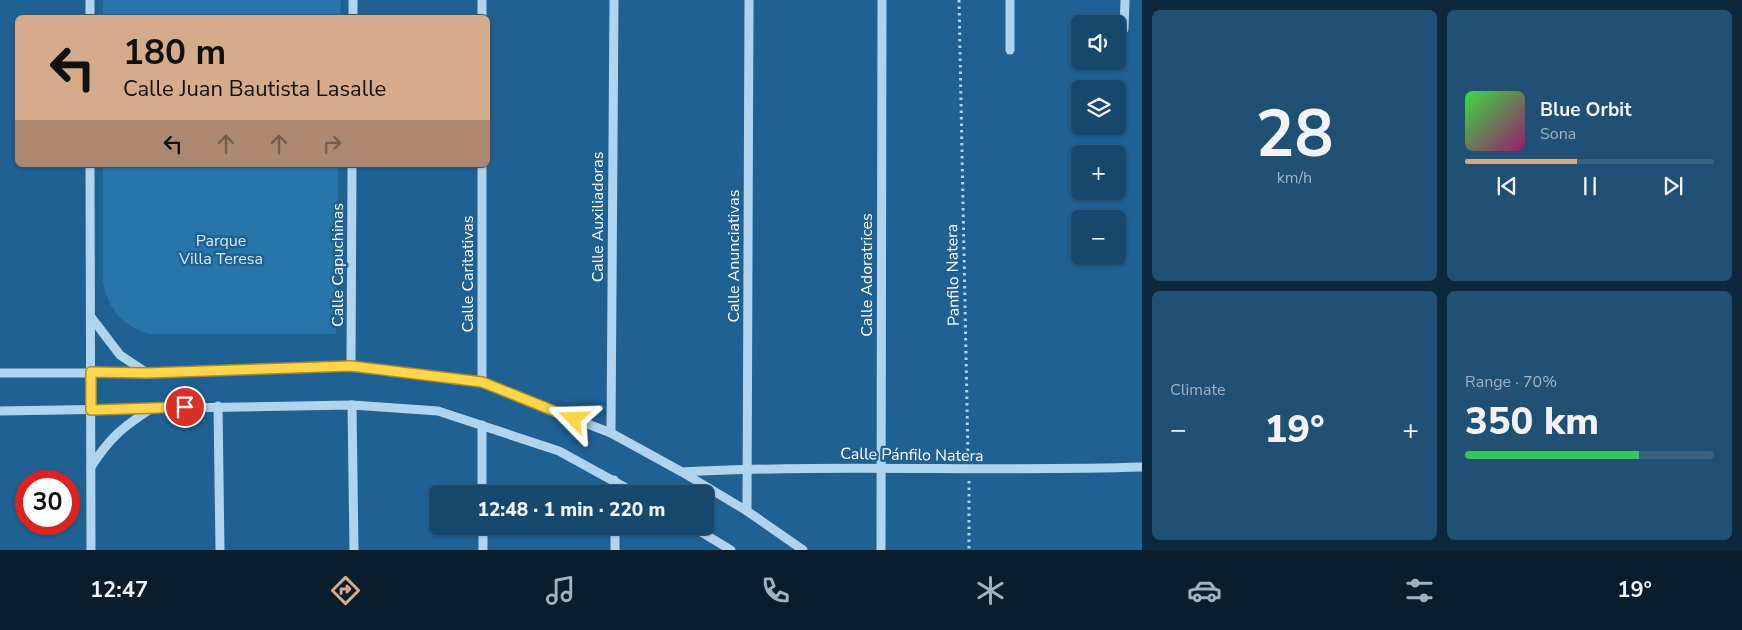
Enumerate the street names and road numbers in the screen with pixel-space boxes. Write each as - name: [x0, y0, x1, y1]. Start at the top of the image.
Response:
- street label: Calle Auxiliadoras: [587, 152, 609, 282]
- street label: Calle Anunciativas: [723, 190, 745, 323]
- street label: Calle Capuchinas: [327, 203, 349, 327]
- street label: Calle Adoratrices: [856, 213, 878, 337]
- street label: Calle Caritativas: [457, 215, 479, 333]
- street label: Panfilo Natera: [941, 224, 965, 326]
- street label: Calle Pánfilo Natera: [840, 443, 984, 467]

